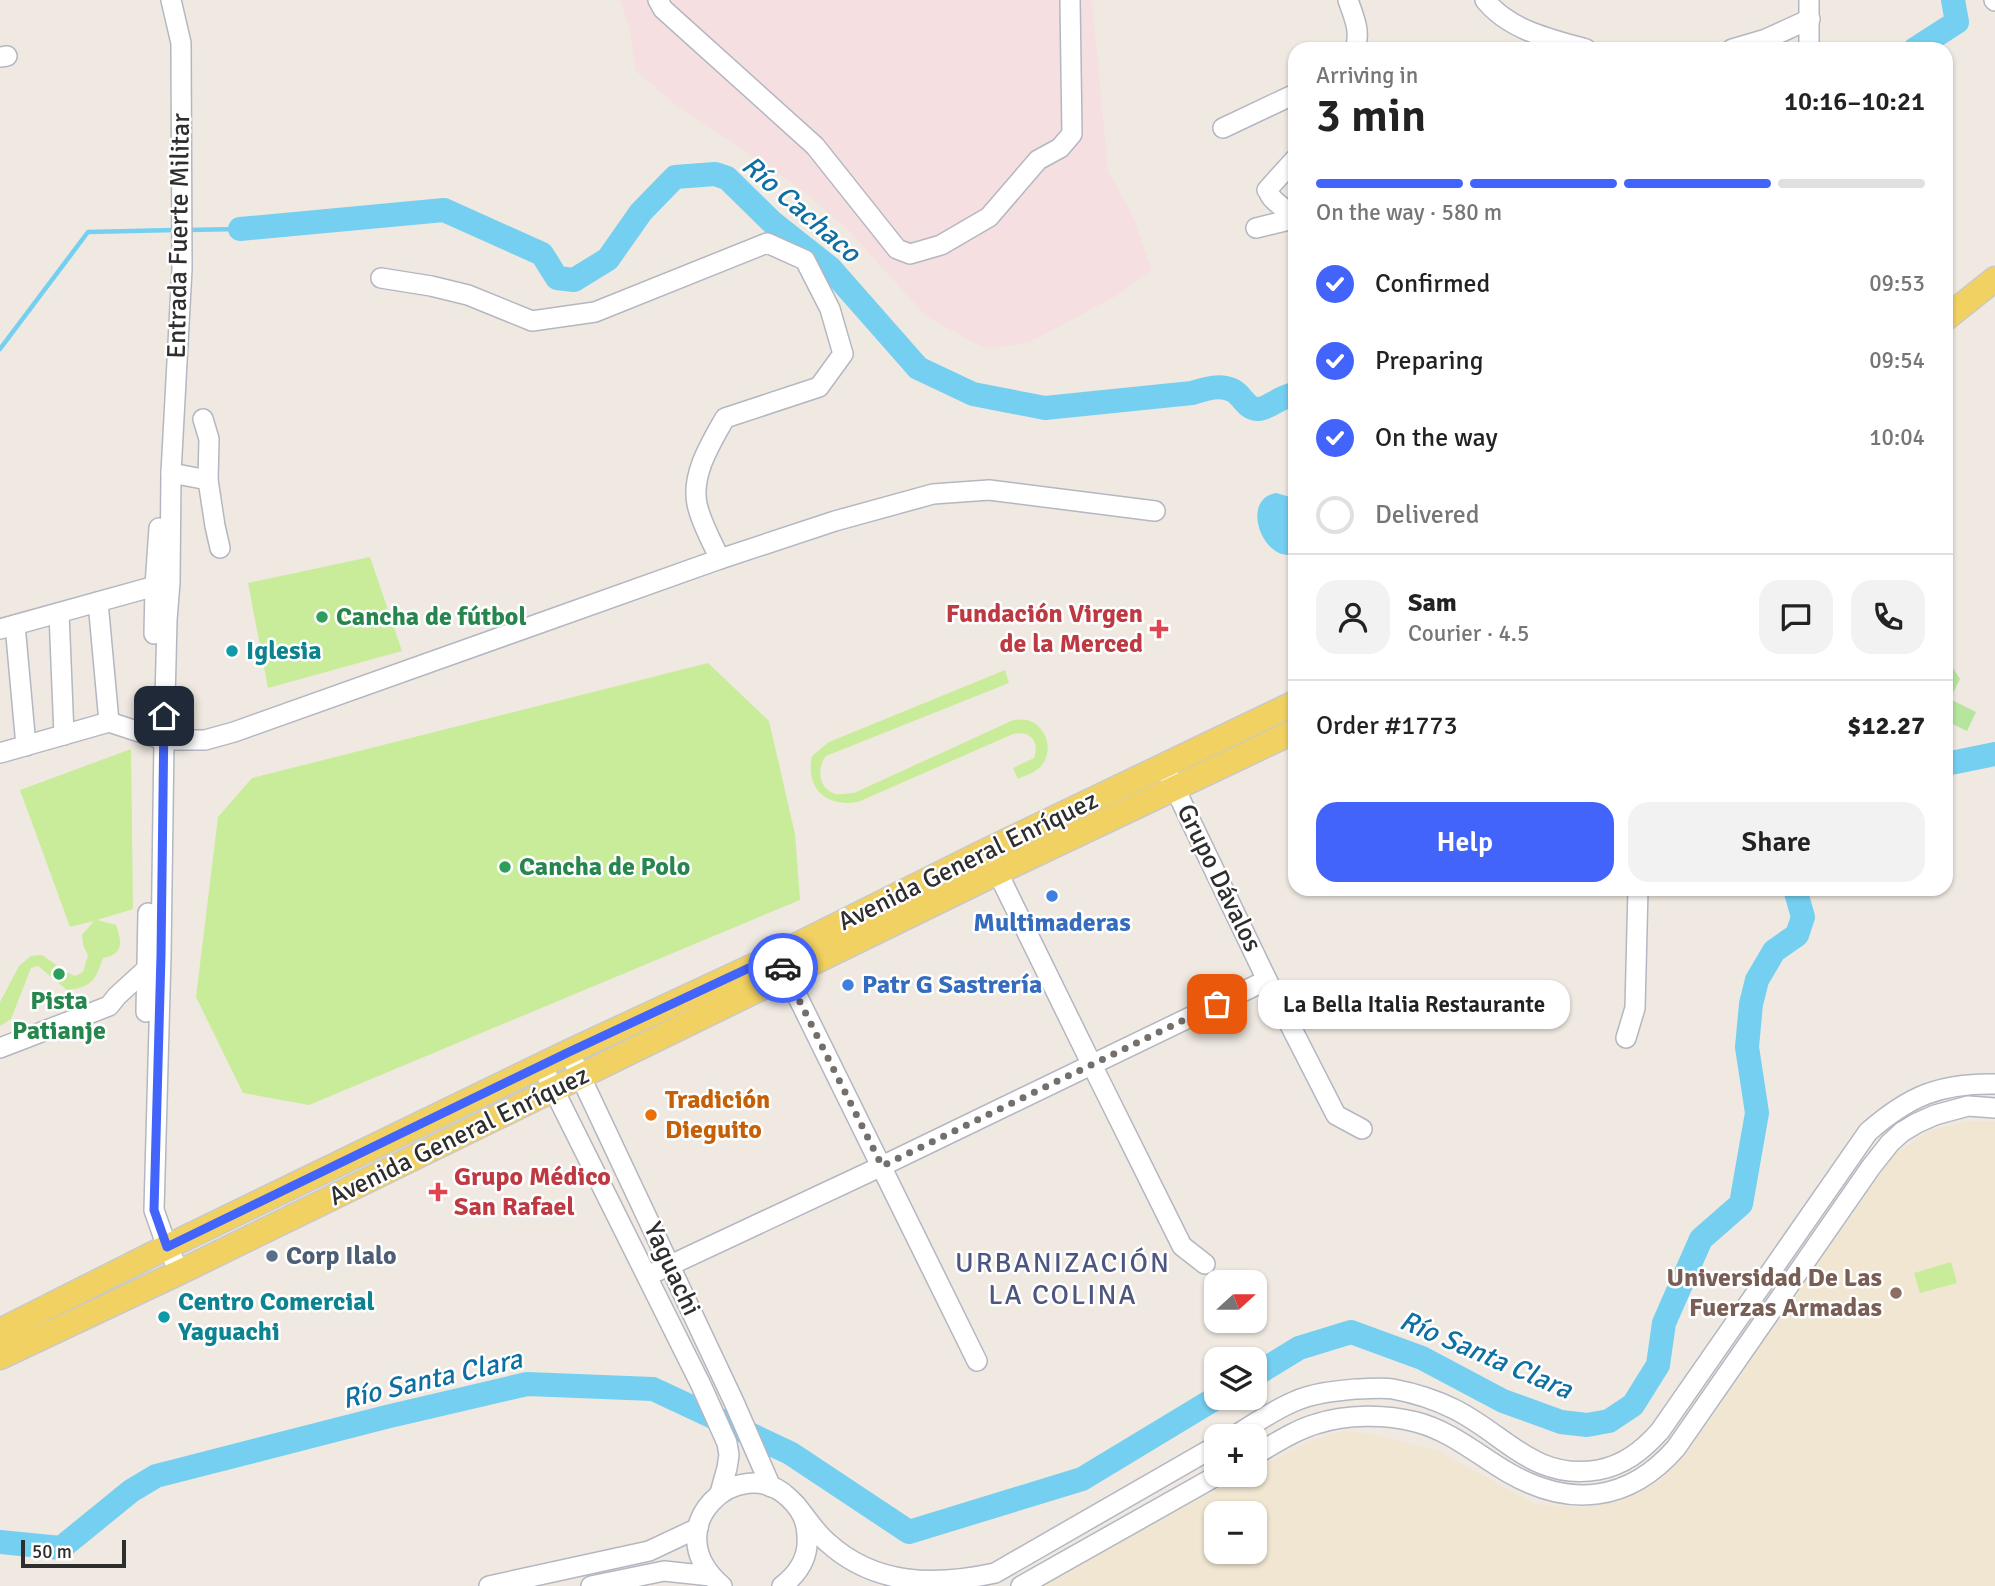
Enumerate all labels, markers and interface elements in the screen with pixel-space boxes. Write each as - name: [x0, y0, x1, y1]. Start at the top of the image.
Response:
- text: Arriving in: [1316, 61, 1418, 90]
- text: 10:16–10:21: [1784, 86, 1925, 118]
- text: 3 min: [1316, 88, 1426, 144]
- street label: Entrada Fuerte Militar: [161, 113, 197, 359]
- water label: Río Cachaco: [735, 148, 868, 271]
- text: On the way · 580 m: [1316, 198, 1502, 227]
- icon: check: [1316, 265, 1354, 303]
- text: Confirmed: [1375, 268, 1490, 300]
- text: 09:53: [1869, 269, 1925, 298]
- icon: check: [1316, 342, 1354, 380]
- text: Preparing: [1375, 345, 1483, 377]
- text: 09:54: [1869, 346, 1925, 375]
- icon: check: [1316, 419, 1354, 457]
- text: On the way: [1375, 422, 1498, 454]
- text: 10:04: [1869, 423, 1925, 452]
- text: Delivered: [1375, 499, 1480, 531]
- button: person: [1316, 580, 1390, 654]
- button: chat: [1759, 580, 1833, 654]
- button: phone: [1851, 580, 1925, 654]
- text: Sam: [1408, 587, 1457, 619]
- place label: Fundación Virgen de la Merced: [946, 598, 1143, 660]
- place label: Cancha de fútbol: [336, 601, 527, 633]
- marker: Cancha de fútbol: [314, 609, 330, 625]
- marker: Fundación Virgen de la Merced: [1149, 619, 1169, 639]
- text: Courier · 4.5: [1408, 619, 1529, 648]
- place label: Iglesia: [246, 635, 322, 667]
- marker: Iglesia: [224, 643, 240, 659]
- pin: [134, 686, 194, 746]
- icon: home: [145, 697, 183, 735]
- text: Order #1773: [1316, 710, 1457, 742]
- text: $12.27: [1847, 710, 1925, 742]
- street label: Avenida General Enríquez: [833, 784, 1103, 938]
- street label: Grupo Dávalos: [1170, 799, 1268, 957]
- button: Help: [1316, 802, 1614, 882]
- button: Share: [1628, 802, 1925, 882]
- place label: Cancha de Polo: [519, 851, 690, 883]
- marker: Cancha de Polo: [497, 859, 513, 875]
- marker: Multimaderas: [1044, 888, 1060, 904]
- place label: Multimaderas: [973, 907, 1131, 939]
- courier: [748, 933, 818, 1003]
- icon: car: [764, 949, 802, 987]
- marker: Pista Patianje: [51, 966, 67, 982]
- place label: Patr G Sastrería: [862, 969, 1042, 1001]
- pin: [1187, 974, 1247, 1034]
- marker: Patr G Sastrería: [840, 977, 856, 993]
- callout: La Bella Italia Restaurante: [1259, 979, 1570, 1028]
- place label: Pista Patianje: [12, 985, 106, 1047]
- icon: bag: [1198, 985, 1236, 1023]
- text: La Bella Italia Restaurante: [1283, 990, 1545, 1019]
- street label: Avenida General Enríquez: [324, 1059, 594, 1213]
- place label: Tradición Dieguito: [665, 1084, 770, 1146]
- marker: Tradición Dieguito: [643, 1107, 659, 1123]
- place label: Grupo Médico San Rafael: [454, 1161, 611, 1223]
- marker: Grupo Médico San Rafael: [428, 1182, 448, 1202]
- street label: Yaguachi: [636, 1217, 708, 1321]
- place label: Corp Ilalo: [286, 1240, 397, 1272]
- district label: URBANIZACIÓN LA COLINA: [955, 1246, 1171, 1312]
- marker: Corp Ilalo: [264, 1248, 280, 1264]
- place label: Universidad De Las Fuerzas Armadas: [1666, 1262, 1882, 1324]
- north arrow: [1204, 1270, 1267, 1334]
- map controls: [1204, 1270, 1267, 1564]
- marker: Universidad De Las Fuerzas Armadas: [1888, 1285, 1904, 1301]
- place label: Centro Comercial Yaguachi: [177, 1286, 375, 1348]
- water label: Río Santa Clara: [1395, 1303, 1578, 1407]
- marker: Centro Comercial Yaguachi: [156, 1309, 172, 1325]
- water label: Río Santa Clara: [339, 1342, 526, 1416]
- button: layers: [1204, 1347, 1267, 1410]
- button: +: [1204, 1424, 1267, 1487]
- button: −: [1204, 1501, 1267, 1564]
- scale bar: [21, 1537, 126, 1569]
- text: 50 m: [32, 1540, 72, 1564]

